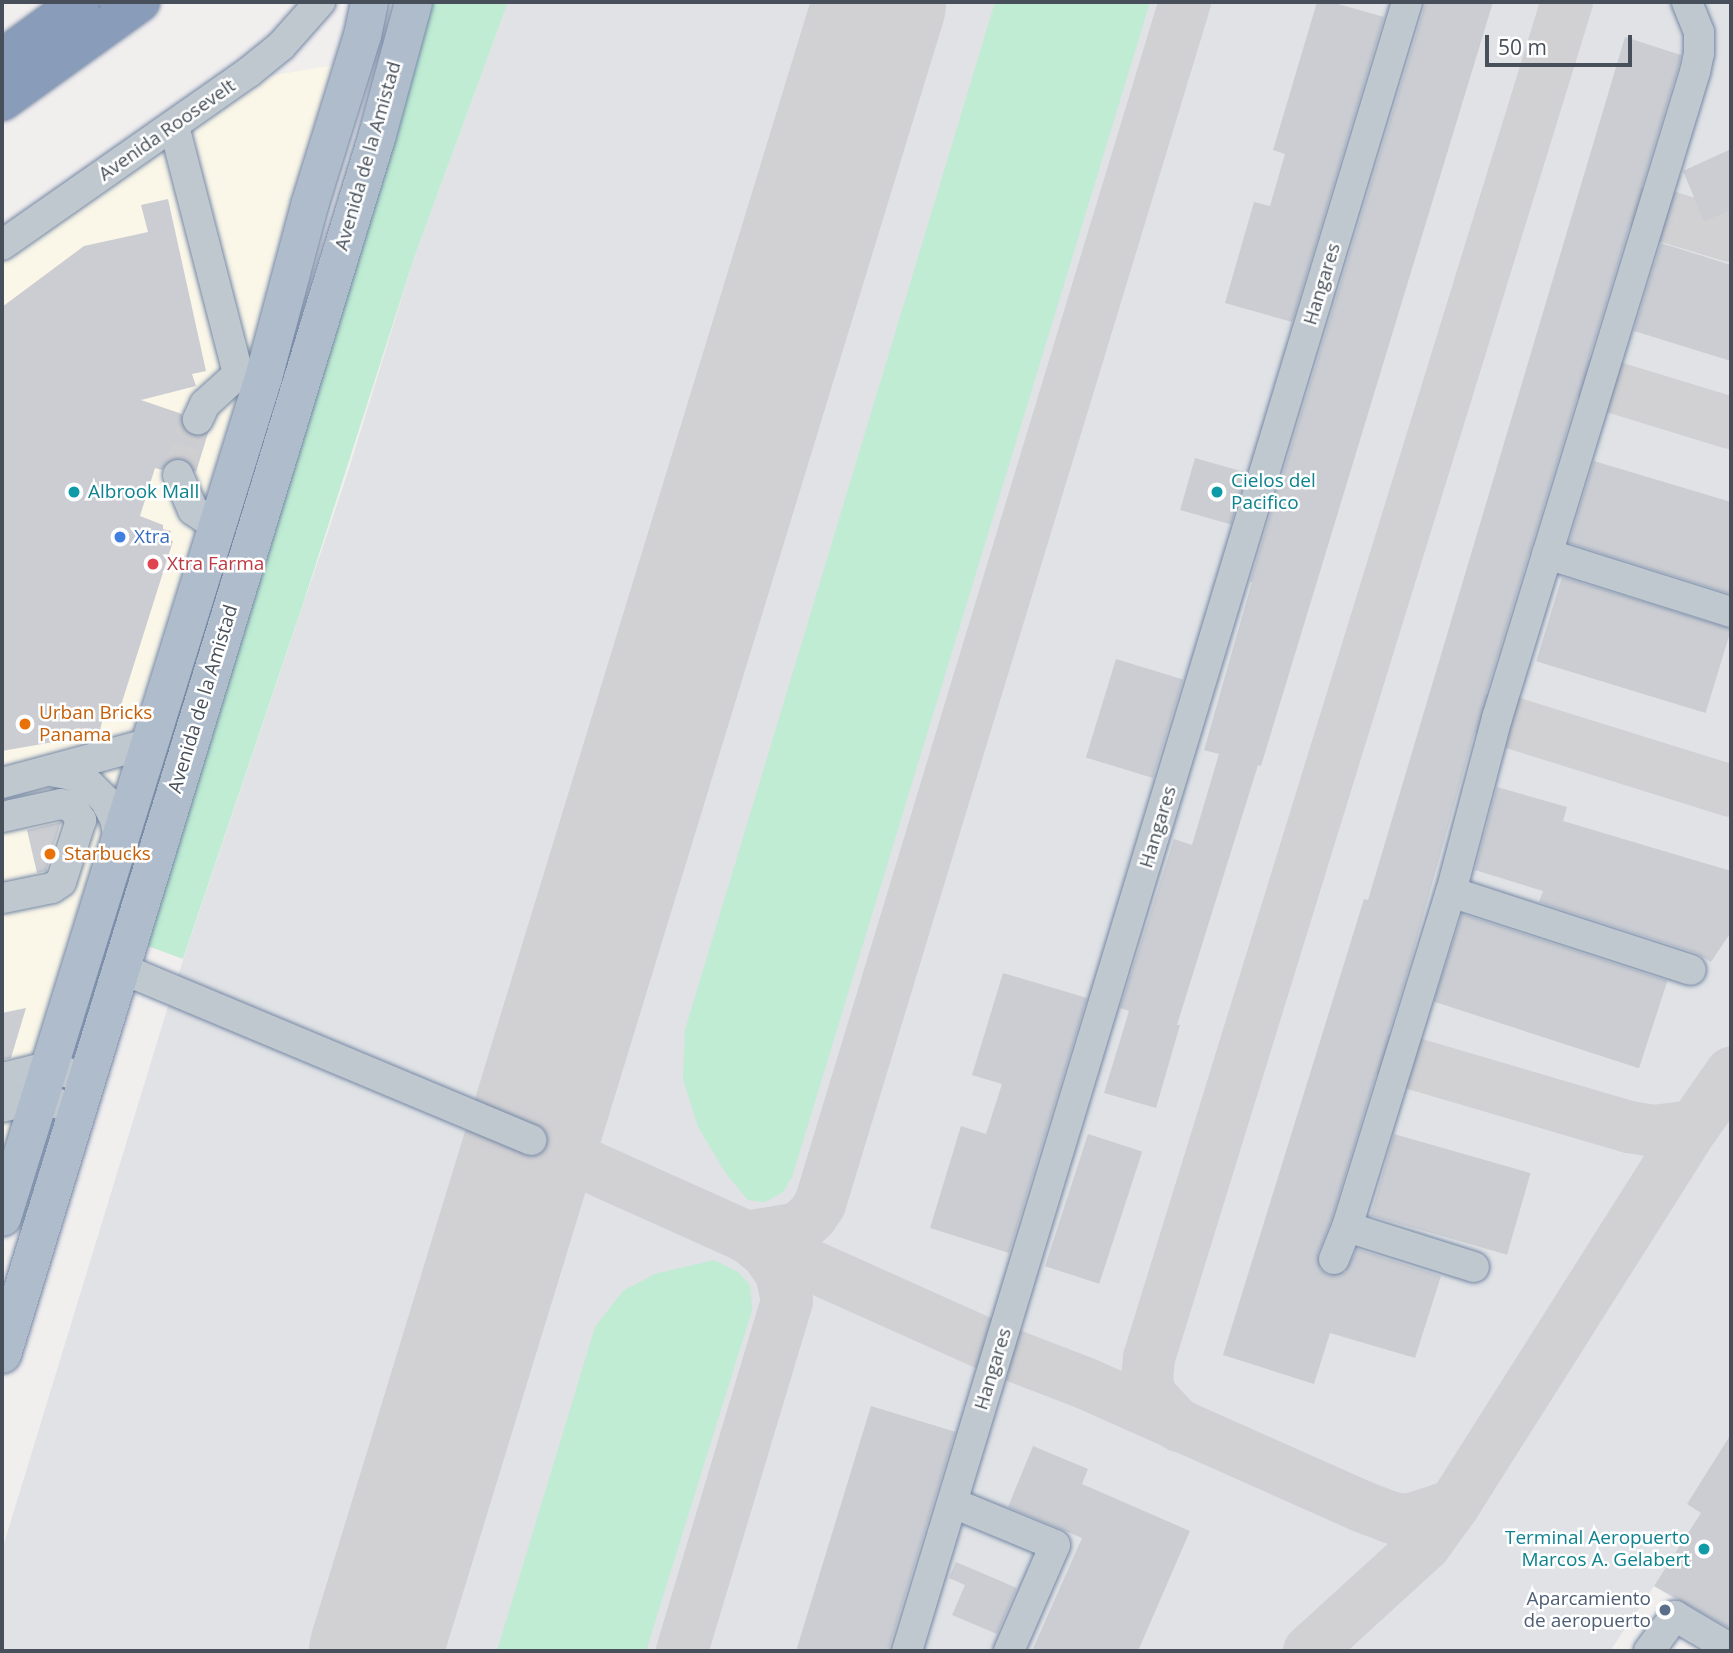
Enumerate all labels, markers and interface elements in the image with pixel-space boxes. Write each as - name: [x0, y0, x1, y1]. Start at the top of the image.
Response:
- scale bar: [1488, 21, 1635, 65]
- text: 50 m: [1498, 33, 1547, 61]
- street label: Avenida de la Amistad: [330, 59, 406, 253]
- street label: Avenida Roosevelt: [94, 74, 240, 186]
- street label: Hangares: [1299, 240, 1345, 328]
- place label: Cielos del Pacifico: [1231, 470, 1316, 514]
- place label: Albrook Mall: [88, 481, 199, 503]
- marker: Albrook Mall: [66, 484, 82, 500]
- marker: Cielos del Pacifico: [1209, 484, 1225, 500]
- place label: Xtra: [134, 526, 170, 548]
- marker: Xtra: [112, 529, 128, 545]
- place label: Xtra Farma: [167, 553, 264, 575]
- marker: Xtra Farma: [145, 556, 161, 572]
- street label: Avenida de la Amistad: [163, 602, 243, 796]
- place label: Urban Bricks Panama: [39, 702, 152, 746]
- marker: Urban Bricks Panama: [17, 716, 33, 732]
- street label: Hangares: [1135, 783, 1181, 871]
- place label: Starbucks: [64, 843, 151, 865]
- marker: Starbucks: [42, 846, 58, 862]
- street label: Hangares: [970, 1325, 1016, 1413]
- place label: Terminal Aeropuerto Marcos A. Gelabert: [1505, 1527, 1690, 1571]
- marker: Terminal Aeropuerto Marcos A. Gelabert: [1696, 1541, 1712, 1557]
- place label: Aparcamiento de aeropuerto: [1523, 1588, 1651, 1632]
- marker: Aparcamiento de aeropuerto: [1657, 1602, 1673, 1618]

